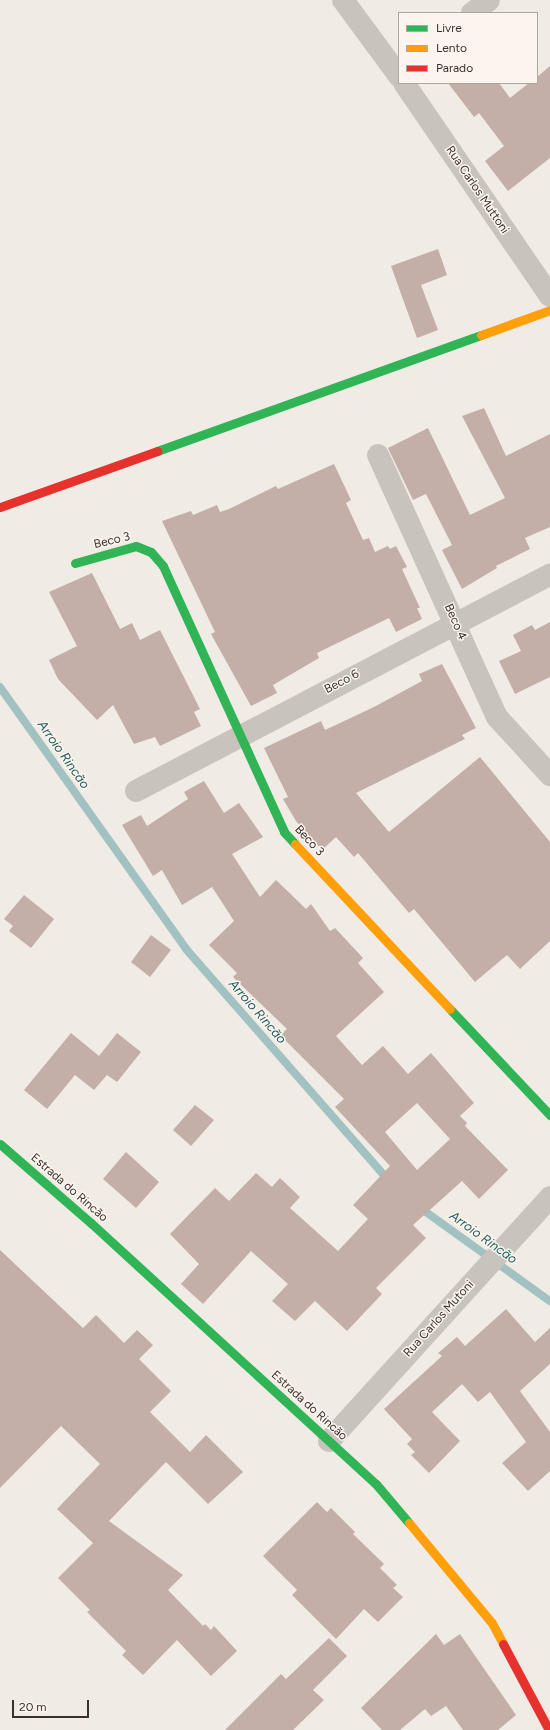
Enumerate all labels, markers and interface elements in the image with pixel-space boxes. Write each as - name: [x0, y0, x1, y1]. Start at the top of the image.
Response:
- legend: [398, 12, 538, 84]
- text: Livre: [436, 21, 462, 35]
- text: Lento: [436, 41, 467, 55]
- text: Parado: [436, 61, 473, 75]
- street label: Rua Carlos Muttoni: [442, 143, 512, 237]
- street label: Beco 3: [92, 530, 132, 552]
- street label: Beco 4: [441, 602, 469, 642]
- street label: Beco 6: [322, 667, 362, 697]
- water label: Arroio Rincão: [34, 718, 92, 792]
- street label: Beco 3: [291, 823, 327, 859]
- water label: Arroio Rincão: [225, 977, 289, 1047]
- street label: Estrada do Rincão: [28, 1151, 110, 1225]
- water label: Arroio Rincão: [446, 1208, 520, 1268]
- street label: Rua Carlos Mutoni: [401, 1278, 477, 1360]
- street label: Estrada do Rincão: [268, 1368, 350, 1444]
- scale bar: [14, 1692, 91, 1718]
- text: 20 m: [19, 1700, 47, 1714]

